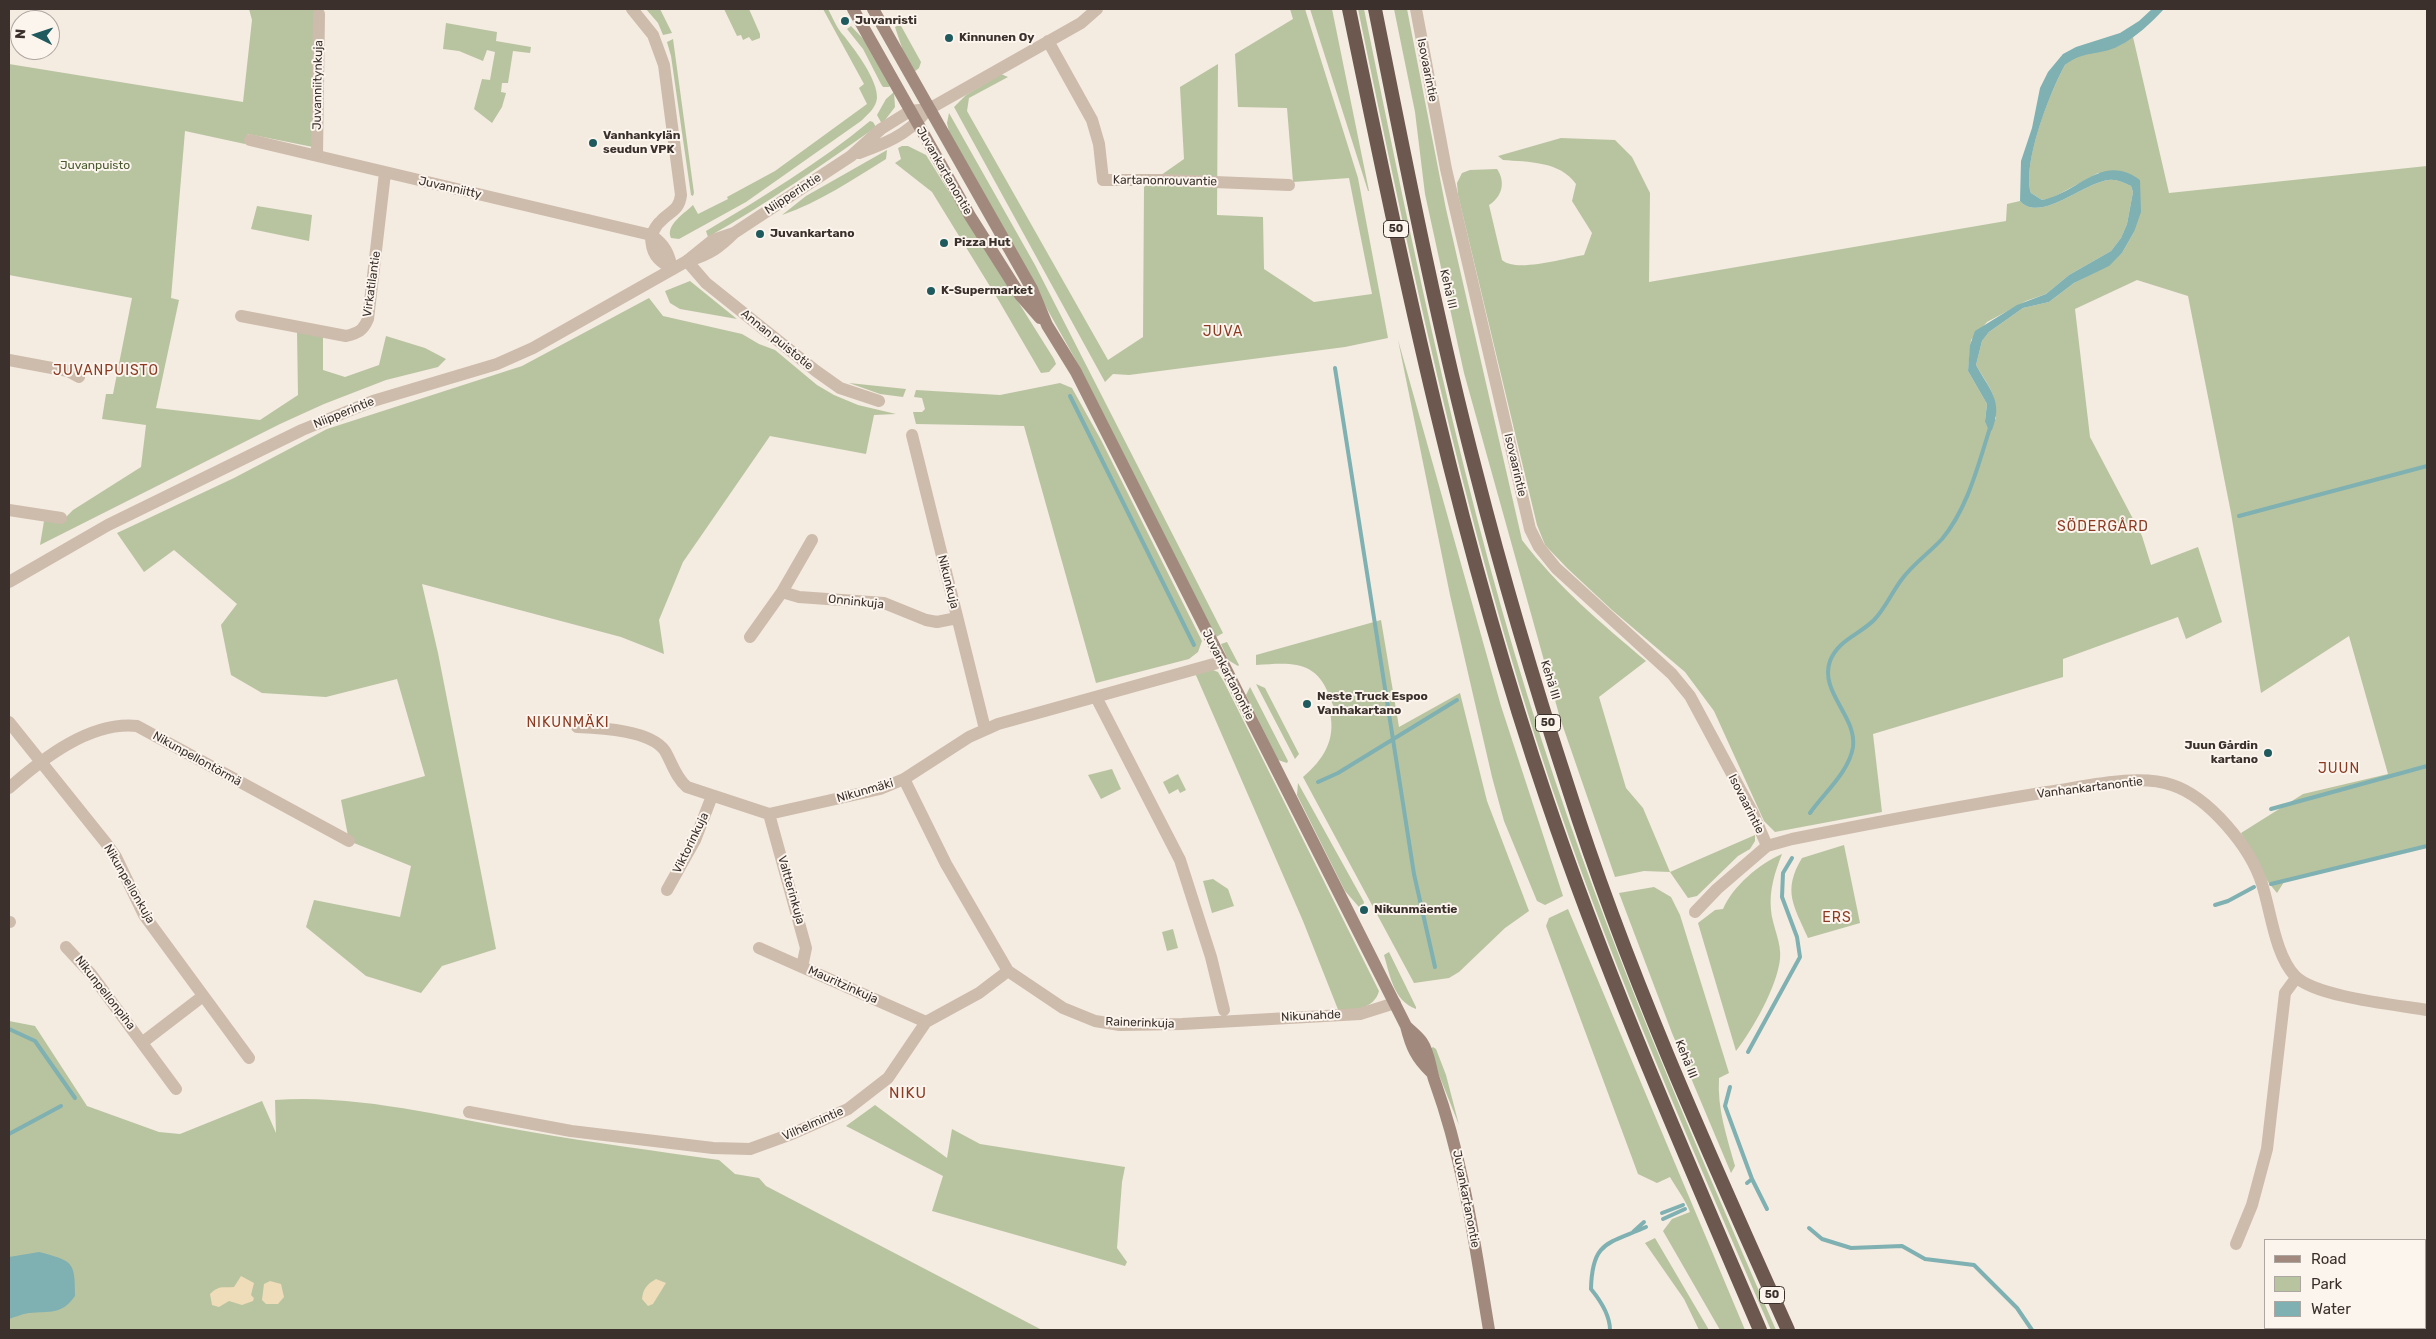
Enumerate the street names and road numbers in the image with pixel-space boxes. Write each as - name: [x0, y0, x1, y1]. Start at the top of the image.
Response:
- street label: Isovaarintie: [1414, 37, 1440, 103]
- street label: Juvanniitynkuja: [310, 40, 326, 130]
- street label: Juvankartanontie: [913, 124, 975, 218]
- street label: Niipperintie: [762, 170, 824, 218]
- street label: Kartanonrouvantie: [1113, 173, 1217, 189]
- street label: Juvanniitty: [417, 174, 483, 202]
- road number: 50: [1384, 220, 1408, 238]
- street label: Virkatilantie: [360, 250, 384, 318]
- street label: Kehä III: [1436, 268, 1460, 310]
- street label: Annan puistotie: [738, 307, 816, 373]
- street label: Niipperintie: [312, 394, 376, 432]
- street label: Isovaarintie: [1501, 432, 1529, 498]
- street label: Nikunkuja: [934, 554, 962, 610]
- street label: Onninkuja: [827, 592, 885, 612]
- street label: Juvankartanontie: [1199, 627, 1257, 723]
- street label: Kehä III: [1537, 659, 1563, 701]
- road number: 50: [1536, 714, 1560, 731]
- street label: Nikunpellontörmä: [150, 729, 244, 789]
- street label: Isovaarintie: [1725, 772, 1767, 836]
- street label: Vanhankartanontie: [2036, 774, 2144, 802]
- street label: Nikunmäki: [835, 776, 895, 806]
- street label: Viktorinkuja: [670, 810, 712, 876]
- street label: Nikunpellonkuja: [101, 842, 157, 926]
- street label: Valtterinkuja: [774, 854, 808, 926]
- street label: Nikunpellonpiha: [72, 953, 138, 1033]
- street label: Mauritzinkuja: [806, 963, 880, 1007]
- street label: Nikunahde: [1281, 1007, 1341, 1025]
- street label: Rainerinkuja: [1105, 1015, 1175, 1031]
- street label: Kehä III: [1672, 1038, 1700, 1080]
- street label: Vilhelmintie: [780, 1104, 846, 1144]
- street label: Juvankartanontie: [1449, 1149, 1483, 1249]
- road number: 50: [1760, 1286, 1784, 1304]

